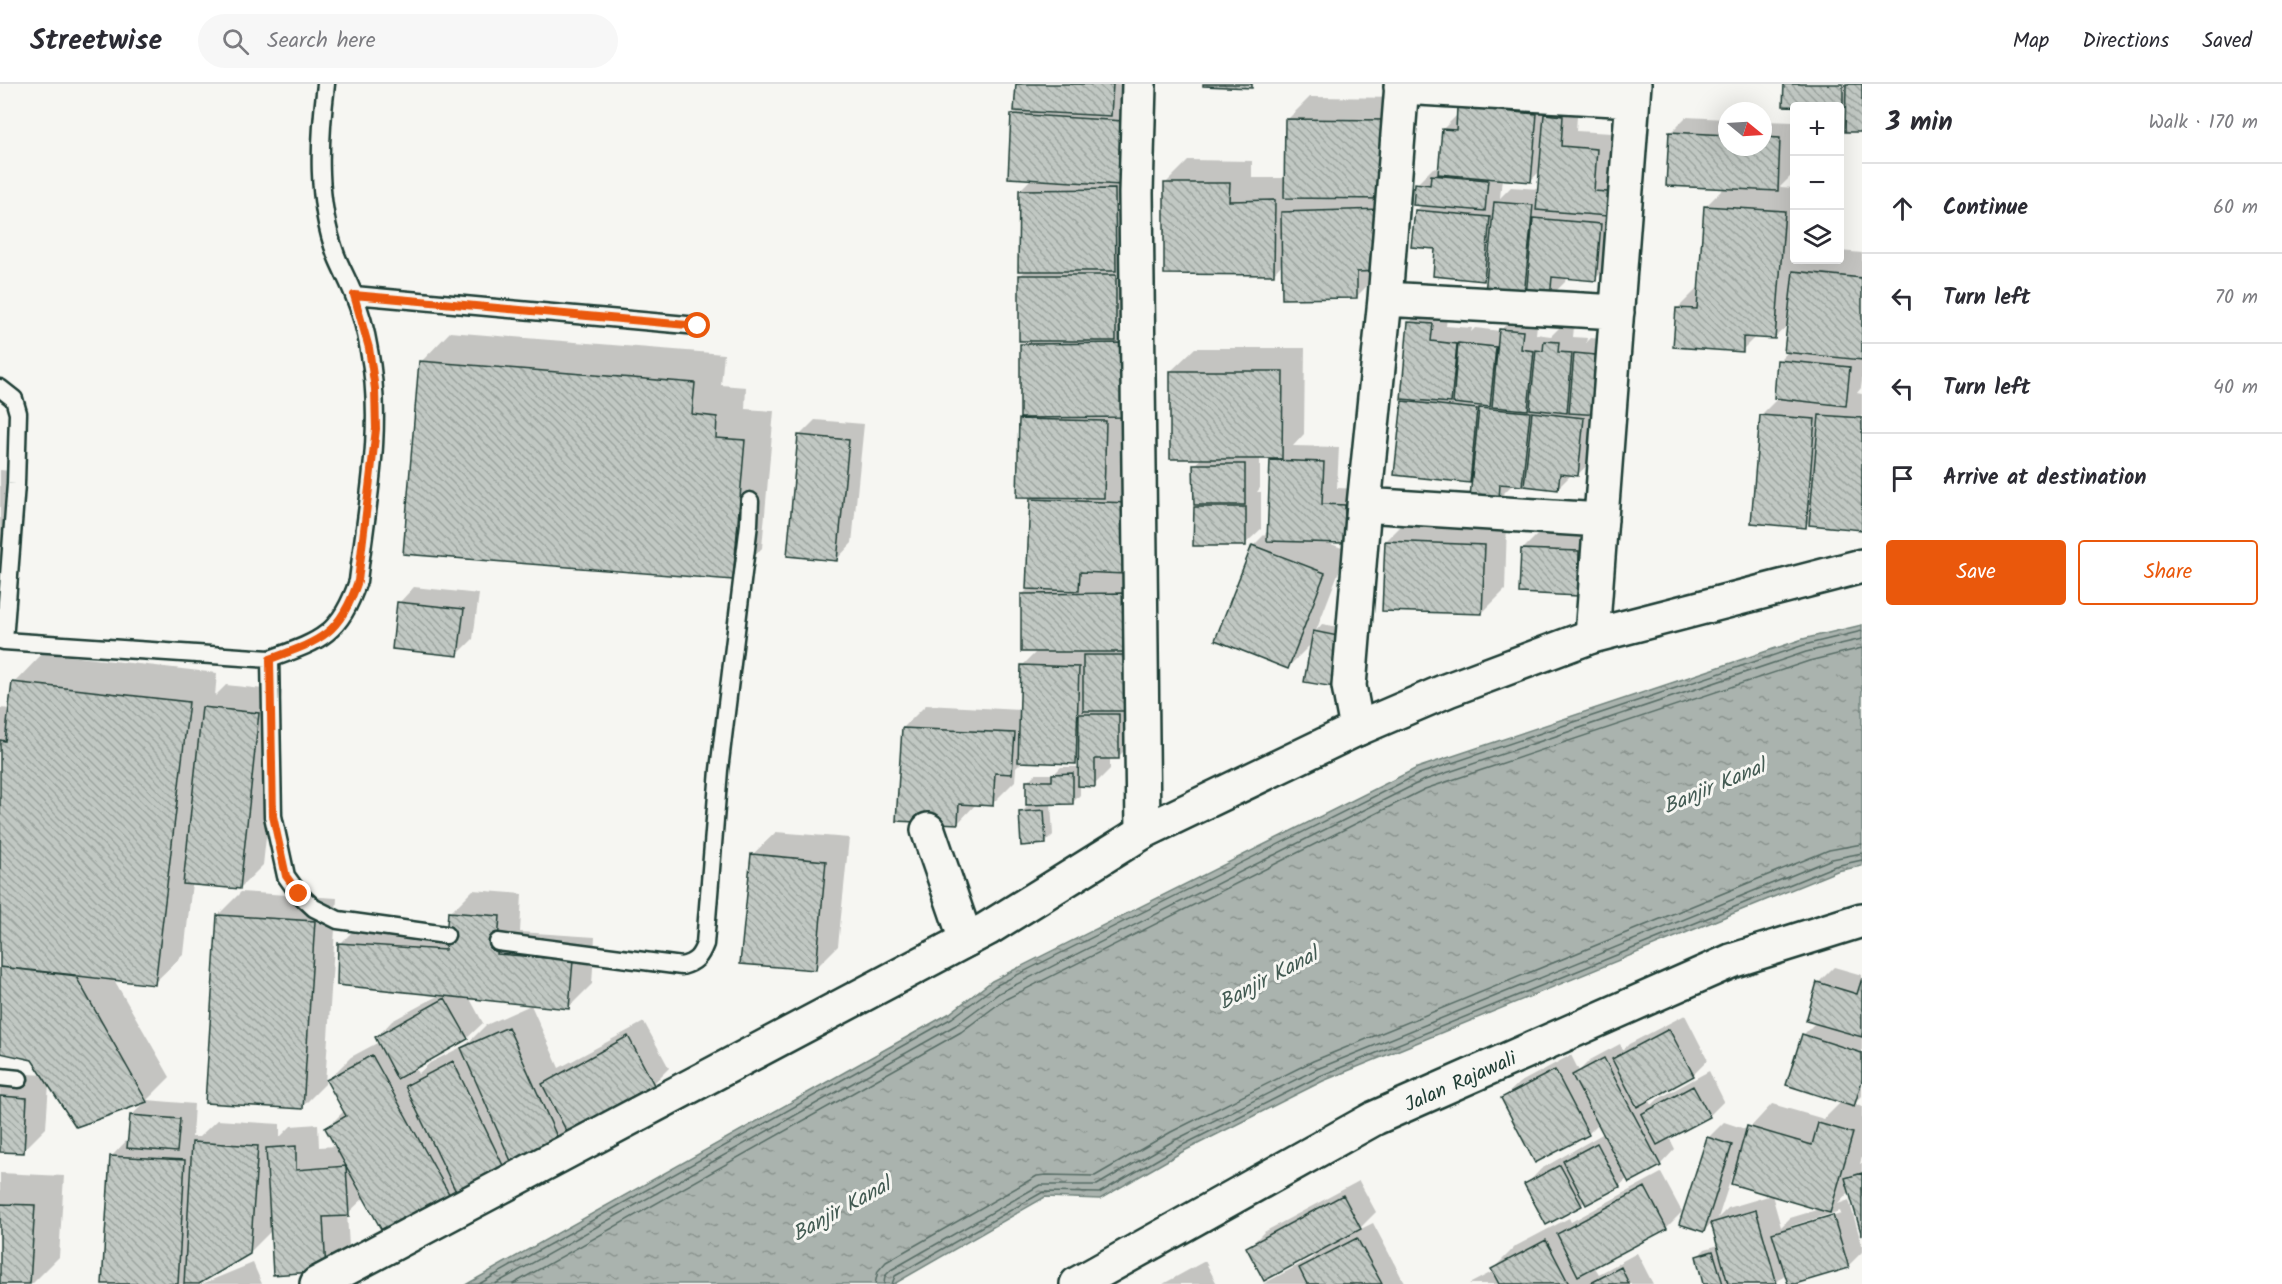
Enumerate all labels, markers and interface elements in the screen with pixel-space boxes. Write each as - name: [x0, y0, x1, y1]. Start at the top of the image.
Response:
- search box: [198, 14, 618, 68]
- text: Streetwise: [30, 19, 162, 64]
- text: Search here: [267, 24, 376, 59]
- icon: search: [219, 25, 252, 58]
- text: Map: [2013, 25, 2049, 58]
- text: Directions: [2082, 25, 2169, 58]
- text: Saved: [2202, 25, 2252, 58]
- north arrow: [1718, 102, 1772, 156]
- map controls: [1790, 102, 1844, 264]
- button: +: [1790, 102, 1844, 156]
- text: 3 min: [1886, 102, 1953, 144]
- text: Walk · 170 m: [2148, 107, 2258, 139]
- button: −: [1790, 156, 1844, 210]
- text: Continue: [1943, 191, 2028, 226]
- icon: ahead: [1886, 192, 1919, 225]
- text: 60 m: [2213, 192, 2258, 224]
- button: layers: [1790, 210, 1844, 264]
- text: Turn left: [1943, 281, 2030, 316]
- icon: left: [1886, 282, 1919, 315]
- text: 70 m: [2215, 282, 2258, 314]
- route start: [684, 312, 710, 338]
- text: Turn left: [1943, 371, 2030, 406]
- icon: left: [1886, 372, 1919, 405]
- text: 40 m: [2213, 372, 2258, 404]
- text: Arrive at destination: [1943, 461, 2146, 496]
- icon: arrive: [1886, 462, 1919, 495]
- button: Save: [1886, 540, 2066, 605]
- button: Share: [2078, 540, 2258, 605]
- water label: Banjir Kanal: [1658, 749, 1775, 824]
- route end: [285, 880, 311, 906]
- water label: Banjir Kanal: [1213, 937, 1328, 1019]
- street label: Jalan Rajawali: [1400, 1043, 1523, 1122]
- water label: Banjir Kanal: [786, 1168, 901, 1251]

